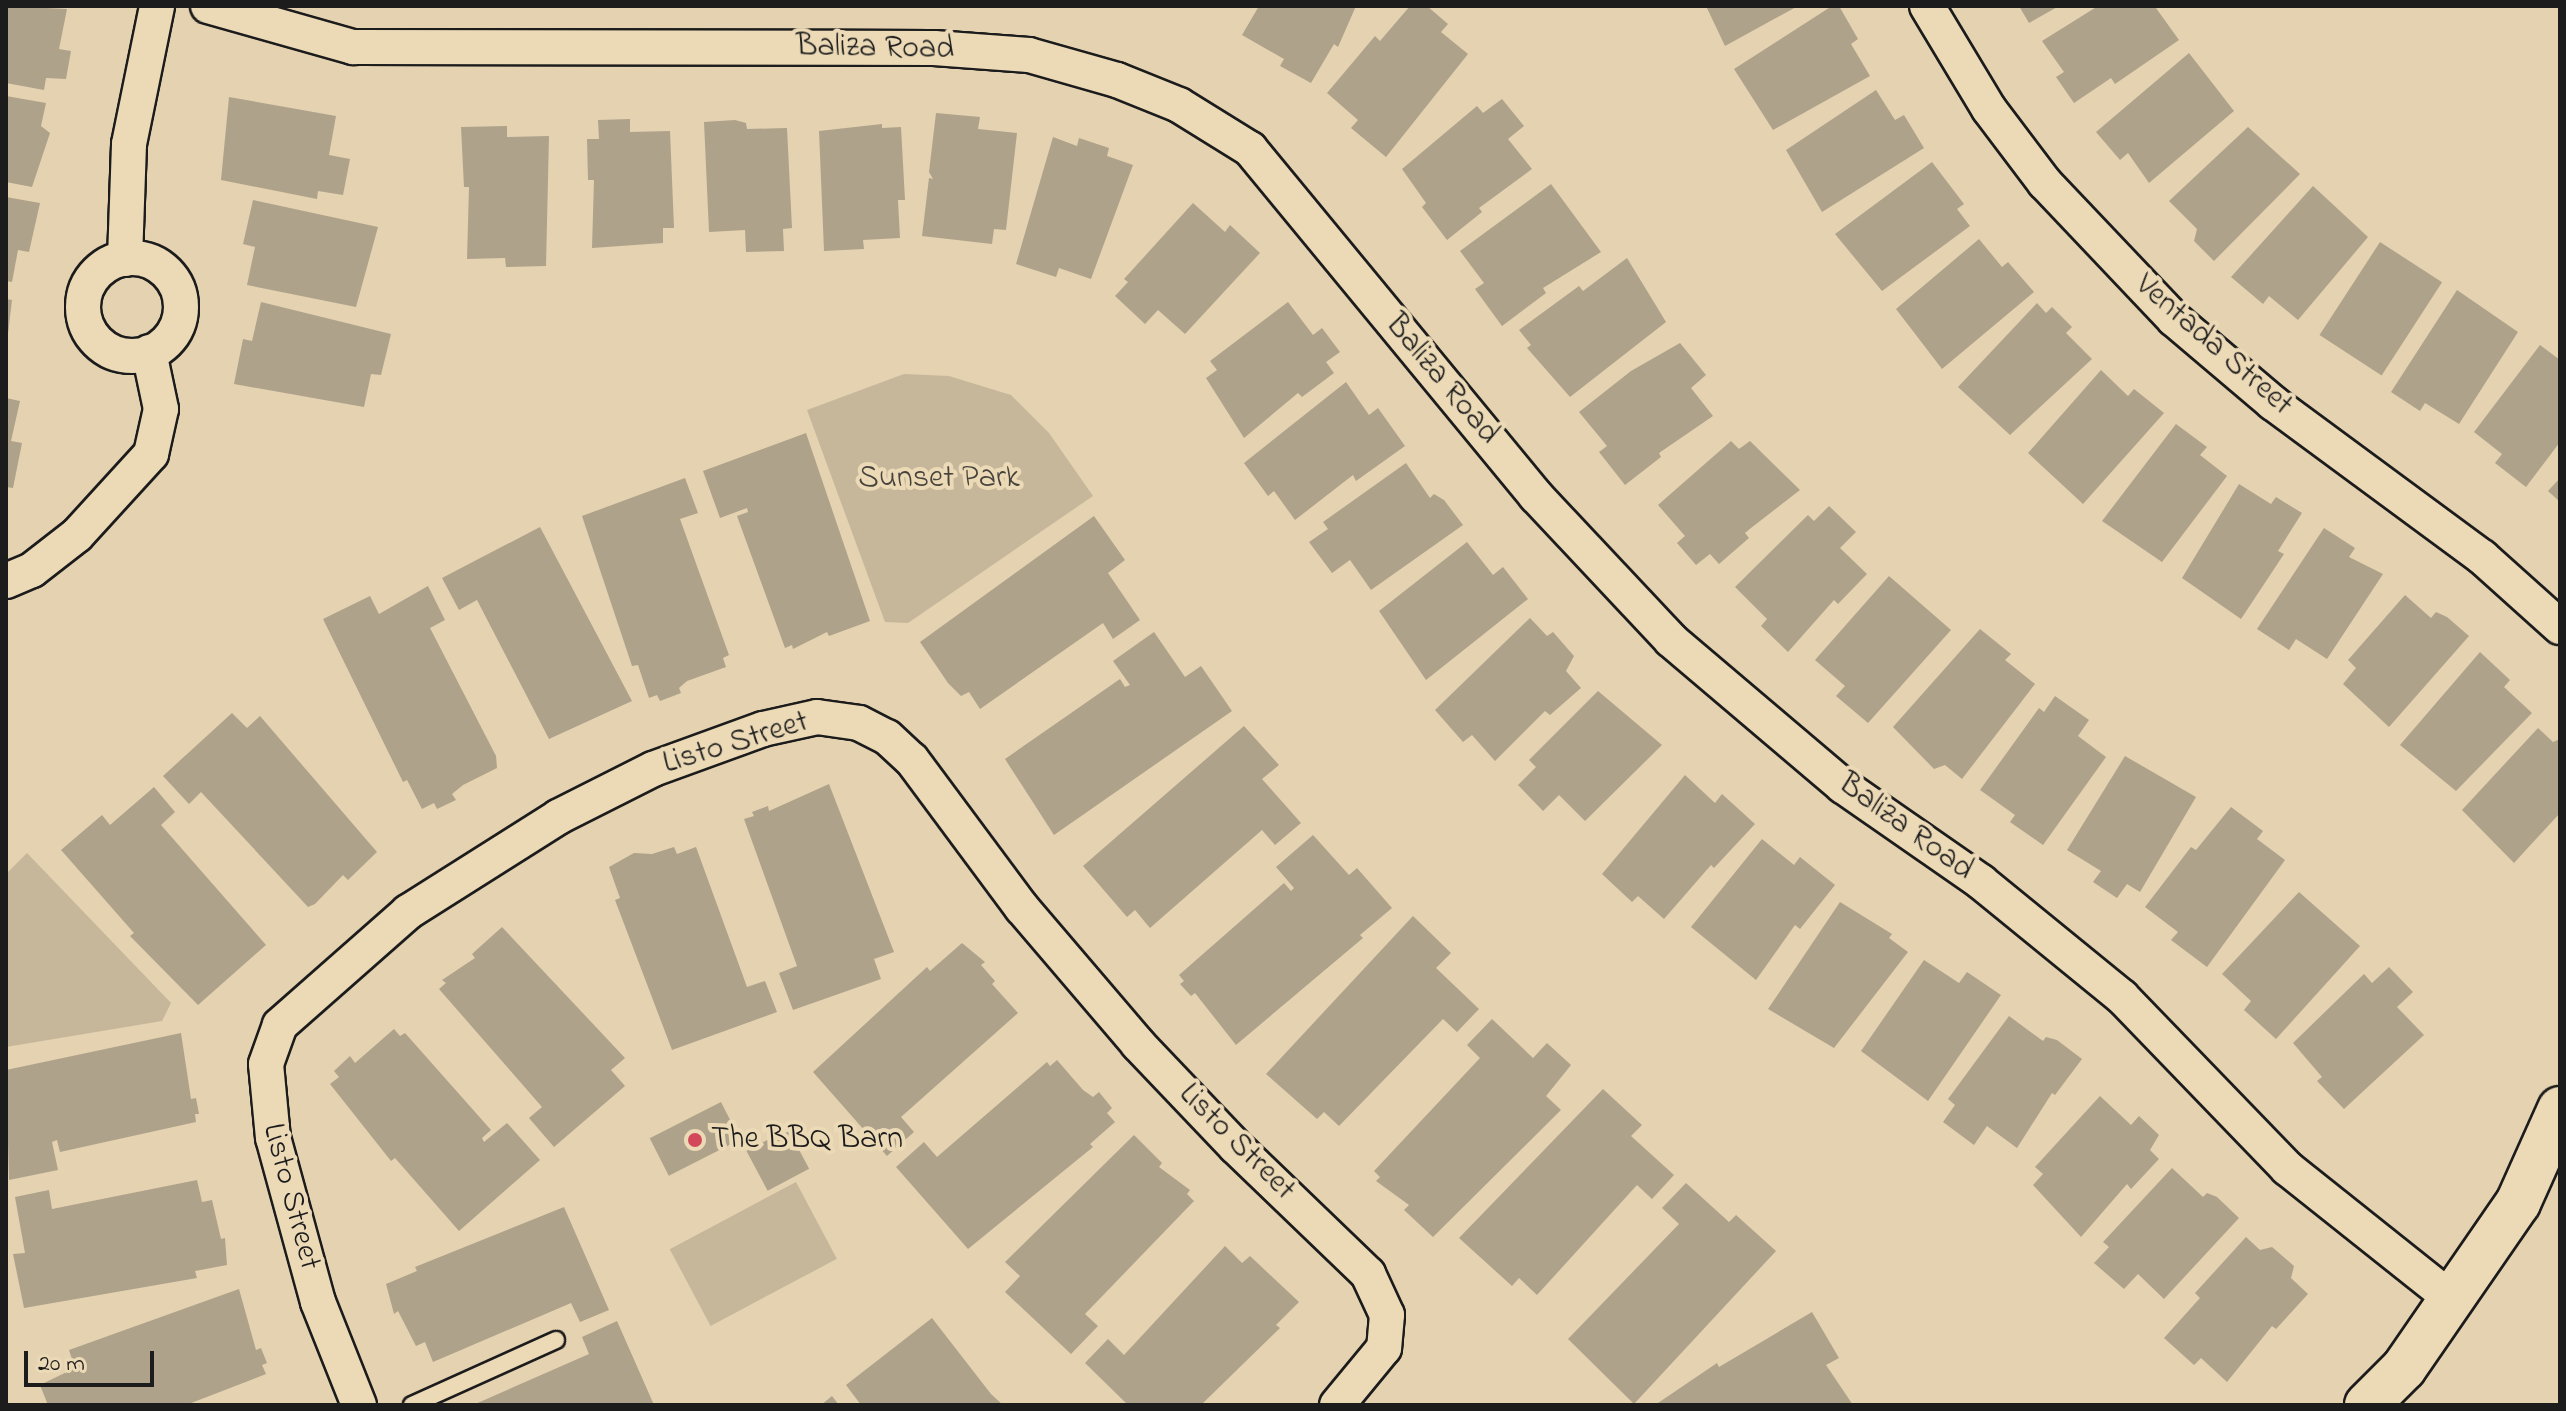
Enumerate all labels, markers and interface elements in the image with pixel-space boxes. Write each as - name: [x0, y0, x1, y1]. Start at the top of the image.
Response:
- street label: Baliza Road: [796, 28, 954, 70]
- street label: Ventada Street: [2126, 267, 2300, 425]
- street label: Baliza Road: [1375, 307, 1507, 453]
- park label: Sunset Park: [858, 460, 1020, 498]
- street label: Listo Street: [659, 704, 813, 784]
- street label: Baliza Road: [1830, 766, 1980, 890]
- street label: Listo Street: [1169, 1076, 1303, 1210]
- street label: Listo Street: [252, 1120, 328, 1274]
- place label: The BBQ Barn: [711, 1121, 903, 1159]
- marker: The BBQ Barn: [686, 1131, 704, 1149]
- scale bar: [28, 1335, 158, 1385]
- text: 20 m: [38, 1347, 85, 1382]

